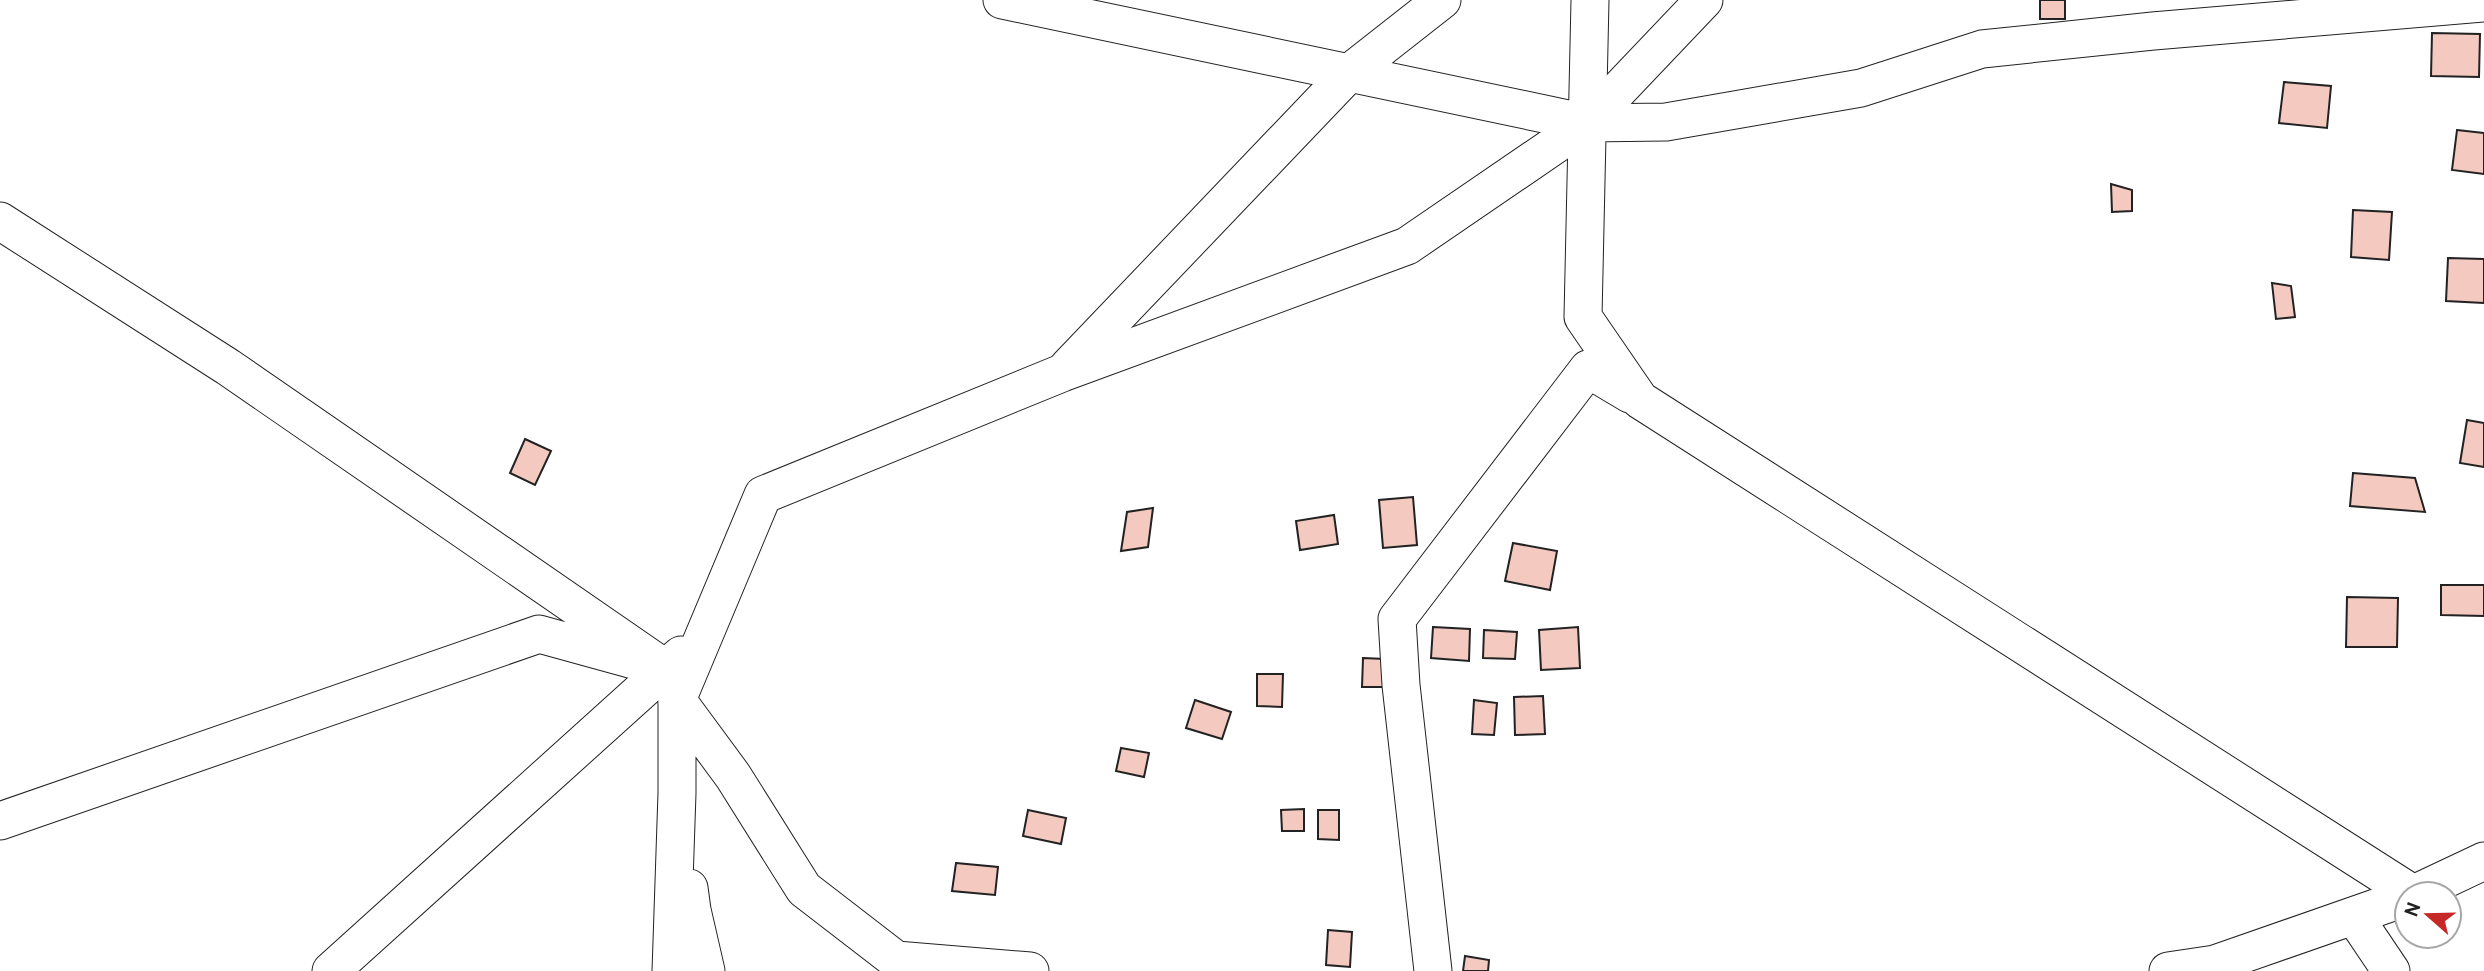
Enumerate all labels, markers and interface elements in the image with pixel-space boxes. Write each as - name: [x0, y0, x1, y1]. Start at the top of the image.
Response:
- north arrow: [2393, 880, 2463, 950]
- text: N: [2400, 899, 2428, 920]

